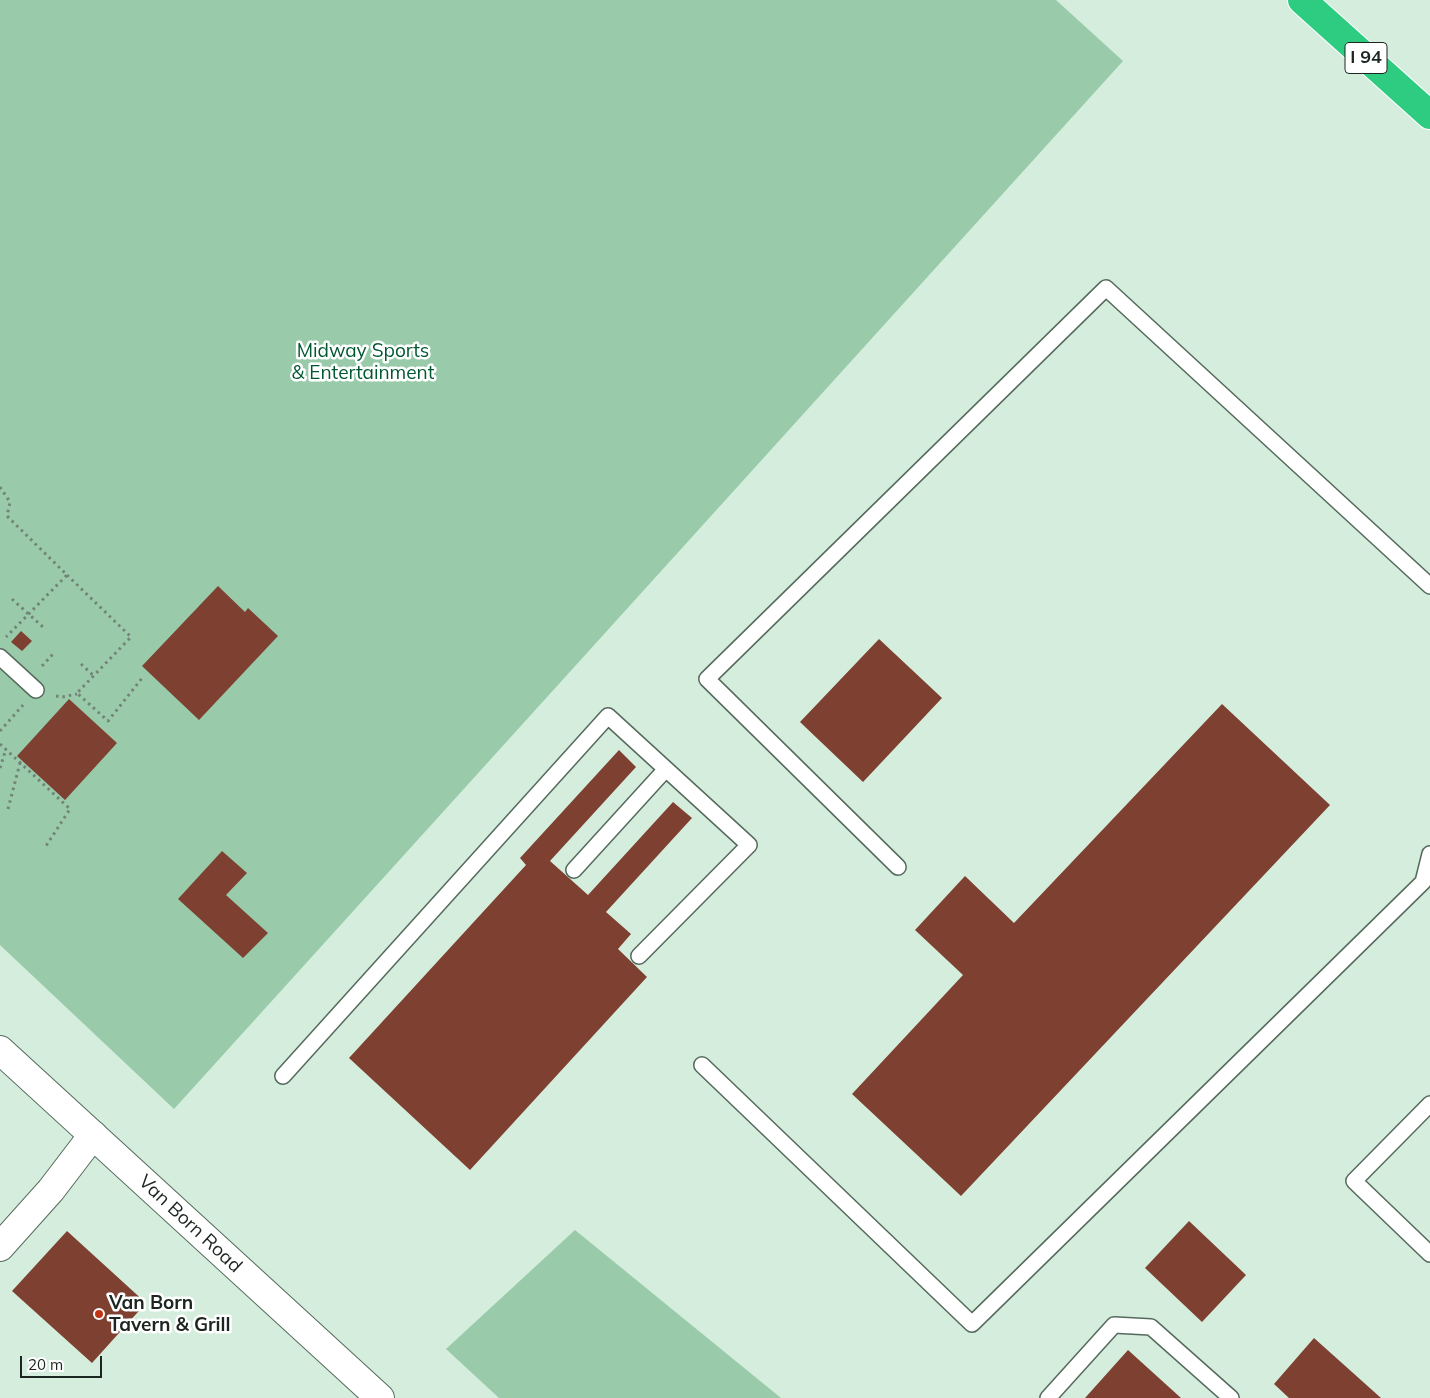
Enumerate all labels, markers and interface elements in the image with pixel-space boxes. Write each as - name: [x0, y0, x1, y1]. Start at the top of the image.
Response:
- road number: I 94: [1345, 42, 1387, 74]
- park label: Midway Sports & Entertainment: [292, 340, 434, 384]
- street label: Van Born Road: [134, 1170, 246, 1278]
- place label: Van Born Tavern & Grill: [109, 1292, 230, 1336]
- marker: Van Born Tavern & Grill: [93, 1308, 105, 1320]
- scale bar: [22, 1346, 105, 1378]
- text: 20 m: [28, 1355, 63, 1374]

